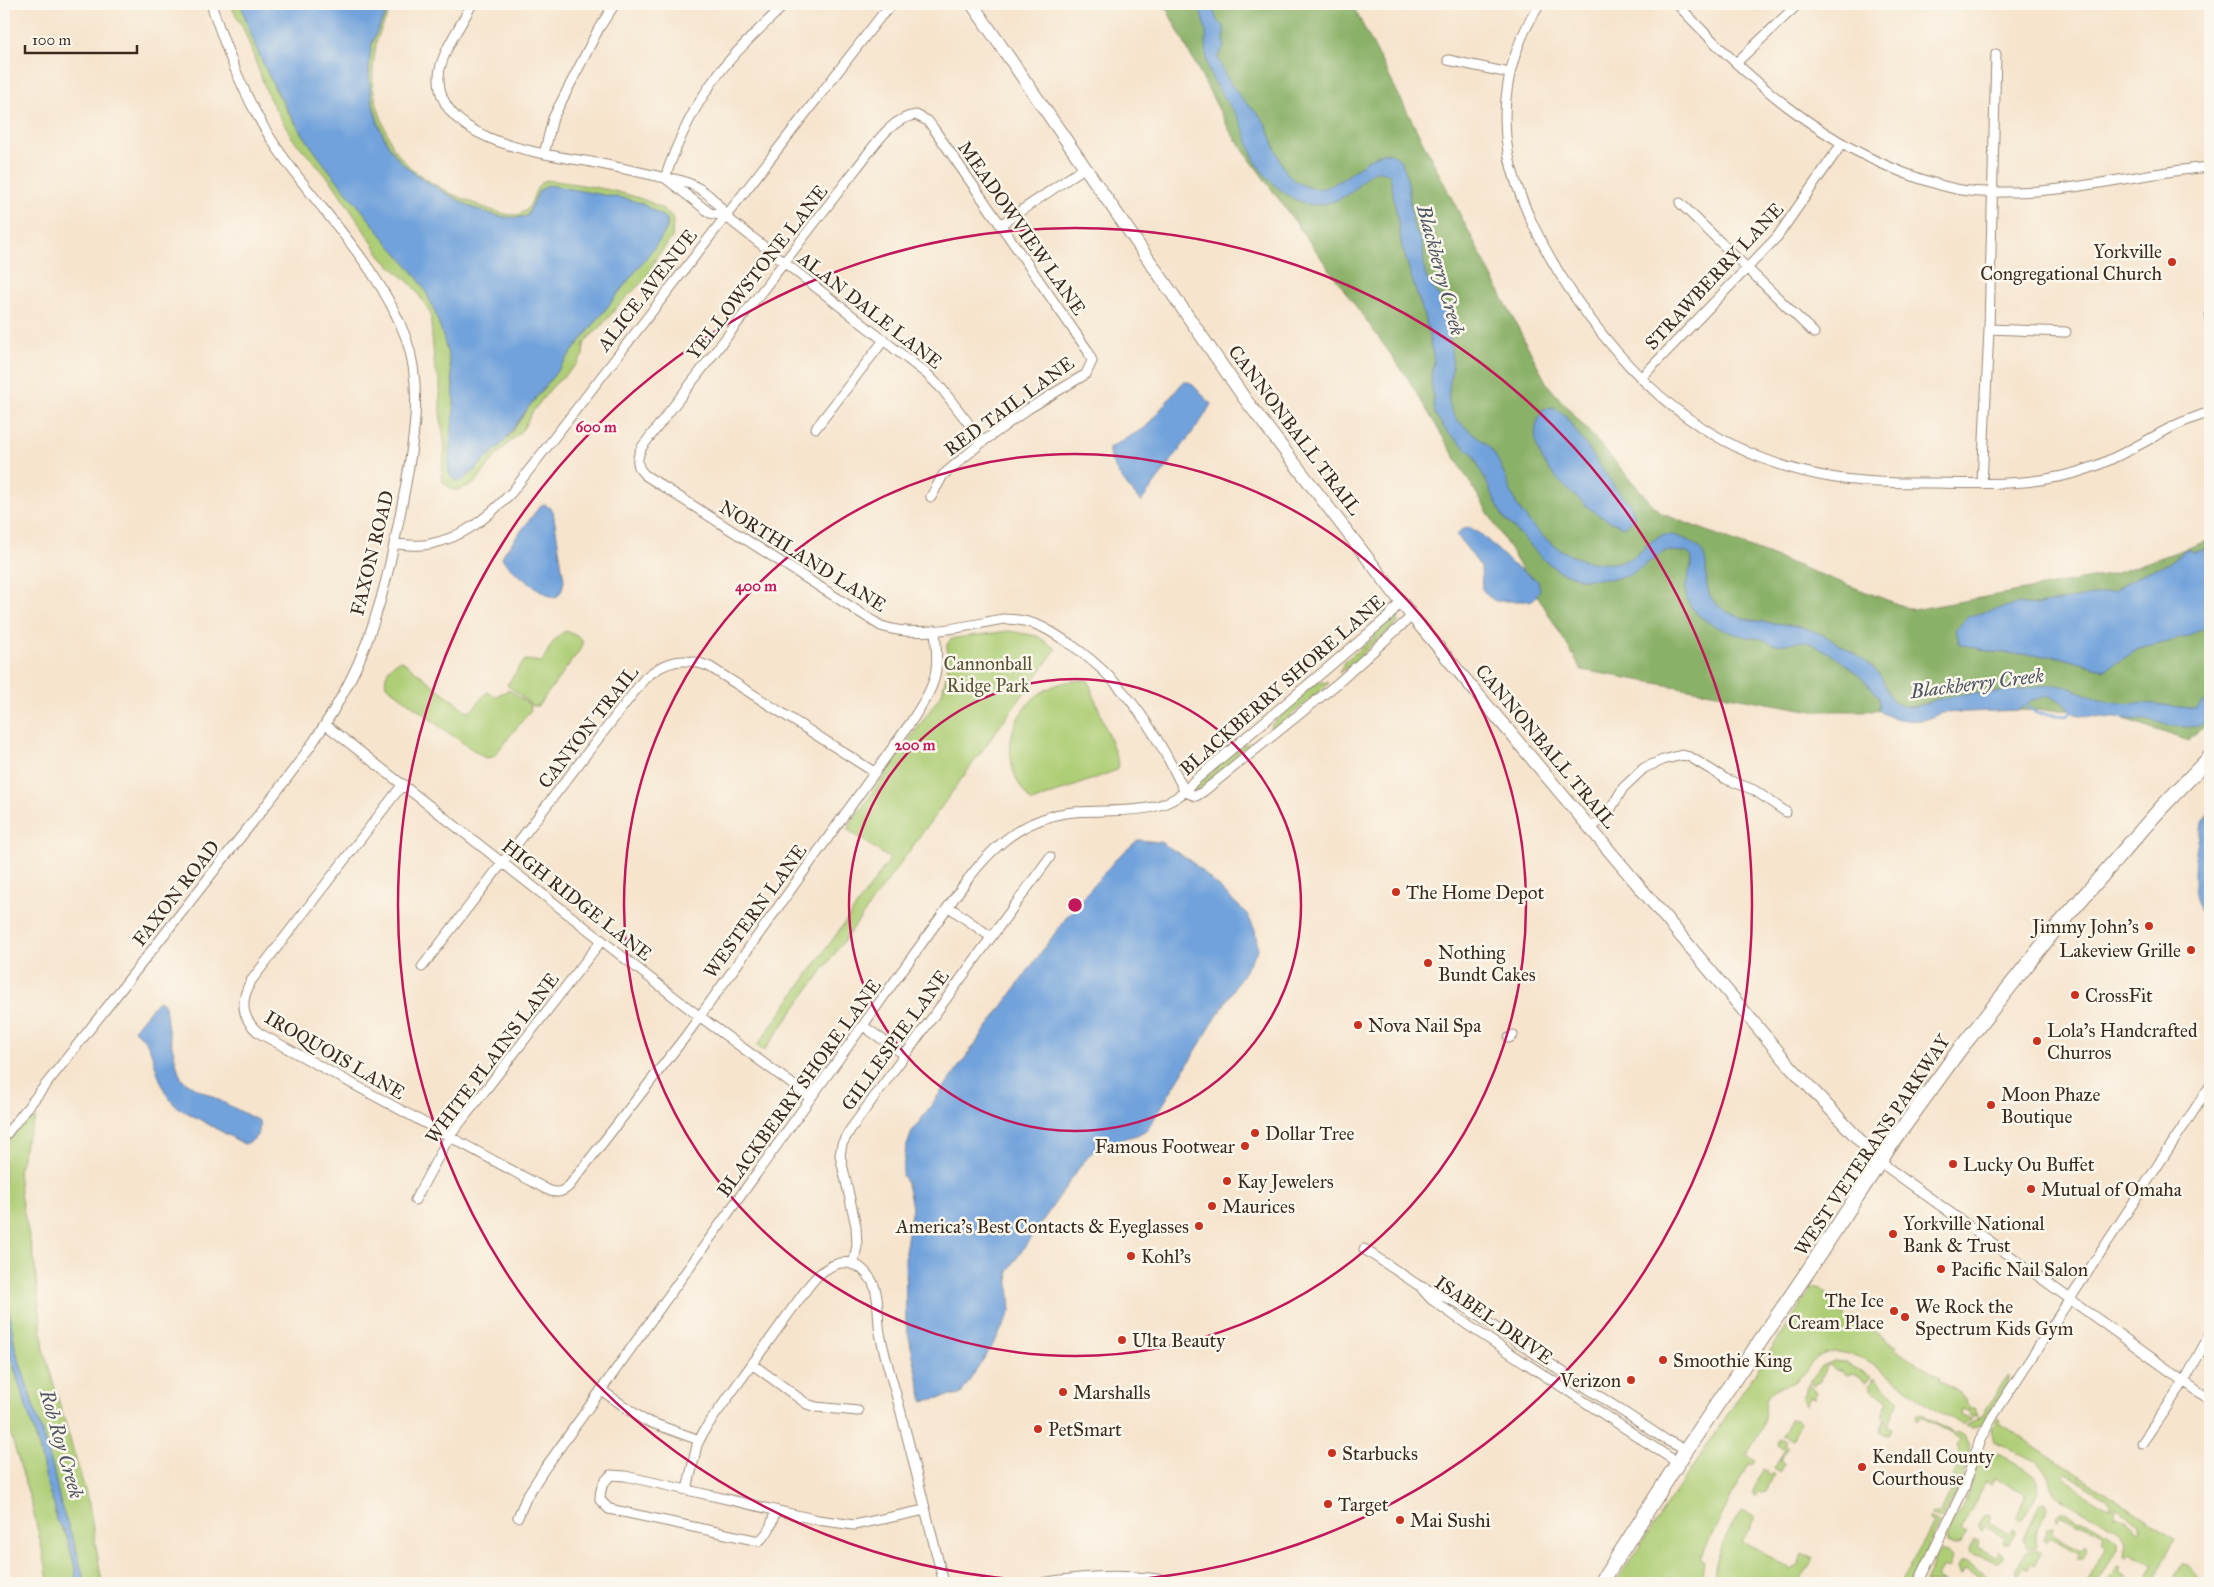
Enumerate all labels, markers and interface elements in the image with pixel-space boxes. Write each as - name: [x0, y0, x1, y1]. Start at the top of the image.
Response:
- scale bar: [25, 22, 138, 54]
- text: 100 m: [32, 31, 72, 49]
- street label: MEADOWVIEW LANE: [953, 137, 1091, 320]
- street label: YELLOWSTONE LANE: [682, 180, 833, 364]
- street label: STRAWBERRY LANE: [1640, 197, 1788, 354]
- water label: Blackberry Creek: [1412, 201, 1470, 338]
- street label: ALICE AVENUE: [592, 224, 702, 356]
- place label: Yorkville Congregational Church: [1980, 240, 2162, 286]
- street label: ALAN DALE LANE: [793, 246, 947, 374]
- marker: Yorkville Congregational Church: [2166, 256, 2178, 268]
- street label: CANNONBALL TRAIL: [1224, 340, 1366, 520]
- street label: RED TAIL LANE: [940, 351, 1079, 461]
- text: 600 m: [576, 418, 617, 436]
- street label: FAXON ROAD: [345, 488, 399, 618]
- street label: NORTHLAND LANE: [715, 495, 891, 617]
- text: 400 m: [735, 577, 777, 596]
- street label: BLACKBERRY SHORE LANE: [1175, 589, 1389, 780]
- park label: Cannonball Ridge Park: [944, 652, 1033, 698]
- street label: CANNONBALL TRAIL: [1471, 659, 1621, 833]
- street label: CANYON TRAIL: [533, 661, 643, 793]
- water label: Blackberry Creek: [1908, 663, 2045, 703]
- text: 200 m: [895, 736, 936, 754]
- street label: HIGH RIDGE LANE: [497, 834, 657, 966]
- street label: FAXON ROAD: [128, 835, 224, 951]
- street label: WESTERN LANE: [699, 839, 812, 982]
- place label: The Home Depot: [1406, 881, 1544, 904]
- marker: The Home Depot: [1390, 886, 1402, 898]
- centre of rings: [1066, 896, 1084, 914]
- place label: Jimmy John's: [2030, 915, 2139, 939]
- marker: Jimmy John's: [2143, 920, 2155, 932]
- place label: Lakeview Grille: [2059, 939, 2181, 962]
- place label: Nothing Bundt Cakes: [1438, 941, 1536, 986]
- marker: Lakeview Grille: [2185, 944, 2197, 956]
- marker: Nothing Bundt Cakes: [1422, 957, 1434, 969]
- street label: GILLESPIE LANE: [836, 965, 954, 1115]
- street label: WHITE PLAINS LANE: [420, 968, 564, 1148]
- street label: BLACKBERRY SHORE LANE: [712, 974, 886, 1202]
- place label: CrossFit: [2085, 984, 2153, 1007]
- marker: CrossFit: [2069, 989, 2081, 1001]
- street label: IROQUOIS LANE: [261, 1005, 410, 1105]
- place label: Nova Nail Spa: [1368, 1014, 1482, 1037]
- marker: Nova Nail Spa: [1352, 1019, 1364, 1031]
- place label: Lola's Handcrafted Churros: [2047, 1019, 2198, 1064]
- street label: WEST VETERANS PARKWAY: [1789, 1029, 1955, 1260]
- marker: Lola's Handcrafted Churros: [2031, 1035, 2043, 1047]
- place label: Moon Phaze Boutique: [2001, 1083, 2100, 1129]
- marker: Moon Phaze Boutique: [1985, 1099, 1997, 1111]
- place label: Dollar Tree: [1265, 1122, 1355, 1145]
- marker: Dollar Tree: [1249, 1127, 1261, 1139]
- place label: Famous Footwear: [1095, 1135, 1236, 1158]
- marker: Famous Footwear: [1239, 1140, 1251, 1152]
- place label: Lucky Ou Buffet: [1963, 1153, 2095, 1176]
- marker: Lucky Ou Buffet: [1947, 1158, 1959, 1170]
- place label: Kay Jewelers: [1237, 1170, 1334, 1194]
- marker: Kay Jewelers: [1221, 1175, 1233, 1187]
- place label: Mutual of Omaha: [2041, 1178, 2183, 1201]
- marker: Mutual of Omaha: [2025, 1183, 2037, 1195]
- place label: Maurices: [1222, 1195, 1295, 1218]
- marker: Maurices: [1206, 1200, 1218, 1212]
- place label: Yorkville National Bank & Trust: [1903, 1212, 2045, 1257]
- place label: America's Best Contacts & Eyeglasses: [895, 1215, 1189, 1239]
- marker: America's Best Contacts & Eyeglasses: [1193, 1220, 1205, 1232]
- marker: Yorkville National Bank & Trust: [1887, 1228, 1899, 1240]
- place label: Kohl's: [1141, 1245, 1191, 1268]
- marker: Kohl's: [1125, 1250, 1137, 1262]
- place label: Pacific Nail Salon: [1951, 1258, 2088, 1281]
- marker: Pacific Nail Salon: [1935, 1263, 1947, 1275]
- street label: ISABEL DRIVE: [1430, 1271, 1558, 1370]
- place label: The Ice Cream Place: [1788, 1289, 1884, 1334]
- place label: We Rock the Spectrum Kids Gym: [1915, 1295, 2073, 1340]
- marker: The Ice Cream Place: [1888, 1305, 1900, 1317]
- marker: We Rock the Spectrum Kids Gym: [1899, 1311, 1911, 1323]
- place label: Ulta Beauty: [1132, 1329, 1226, 1352]
- marker: Ulta Beauty: [1116, 1334, 1128, 1346]
- place label: Smoothie King: [1673, 1349, 1792, 1373]
- marker: Smoothie King: [1657, 1354, 1669, 1366]
- place label: Verizon: [1559, 1369, 1621, 1392]
- marker: Verizon: [1625, 1374, 1637, 1386]
- place label: Marshalls: [1073, 1381, 1151, 1404]
- water label: Rob Roy Creek: [35, 1386, 89, 1501]
- marker: Marshalls: [1057, 1386, 1069, 1398]
- place label: PetSmart: [1048, 1418, 1122, 1441]
- marker: PetSmart: [1032, 1423, 1044, 1435]
- place label: Starbucks: [1342, 1442, 1418, 1465]
- place label: Kendall County Courthouse: [1872, 1445, 1995, 1490]
- marker: Starbucks: [1326, 1447, 1338, 1459]
- marker: Kendall County Courthouse: [1856, 1461, 1868, 1473]
- place label: Target: [1338, 1493, 1389, 1517]
- marker: Target: [1322, 1498, 1334, 1510]
- place label: Mai Sushi: [1410, 1509, 1491, 1532]
- marker: Mai Sushi: [1394, 1514, 1406, 1526]

